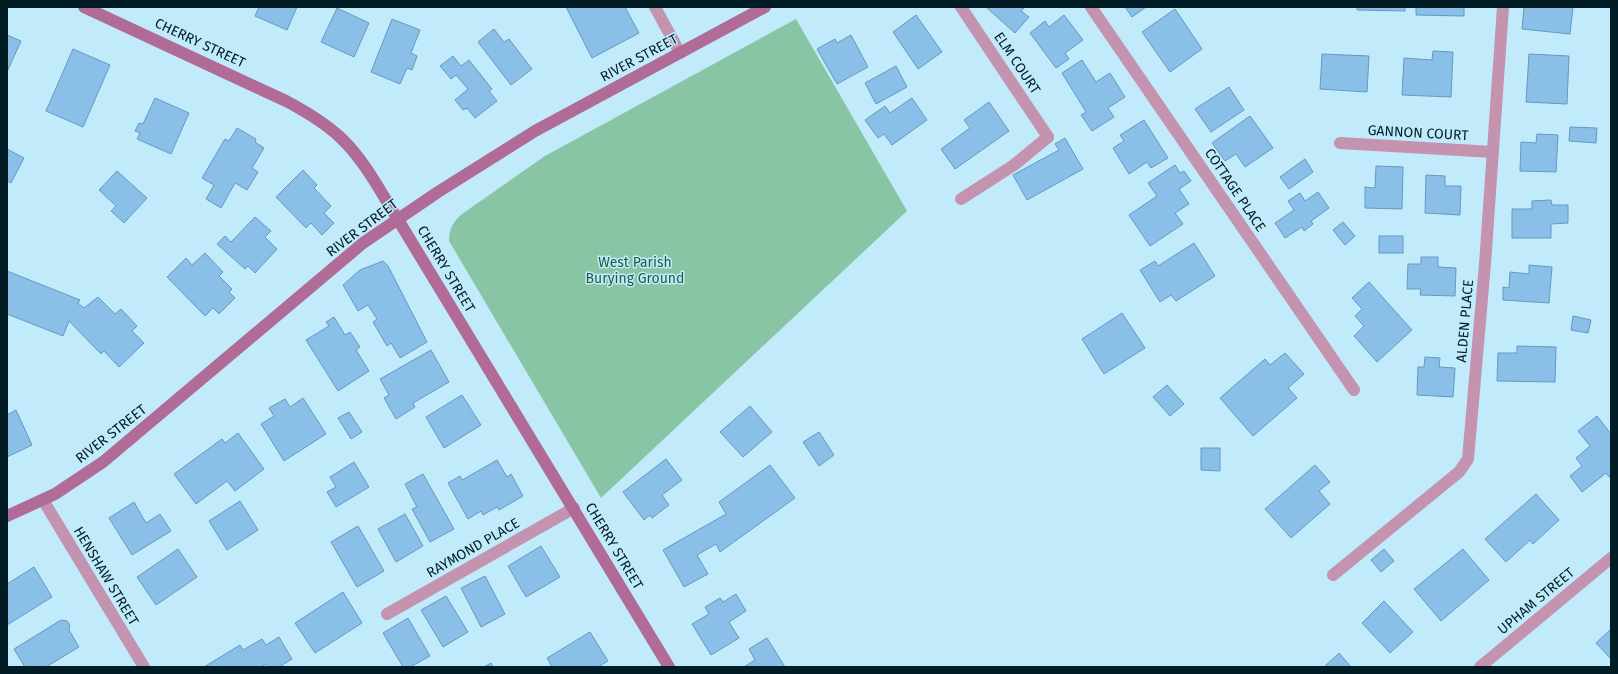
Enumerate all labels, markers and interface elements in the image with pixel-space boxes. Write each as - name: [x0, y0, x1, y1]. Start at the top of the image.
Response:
- street label: CHERRY STREET: [152, 15, 249, 72]
- street label: ELM COURT: [990, 29, 1044, 98]
- street label: RIVER STREET: [597, 30, 681, 86]
- street label: GANNON COURT: [1367, 122, 1470, 144]
- street label: COTTAGE PLACE: [1201, 145, 1269, 235]
- street label: RIVER STREET: [323, 195, 402, 260]
- street label: CHERRY STREET: [413, 223, 479, 316]
- park label: West Parish Burying Ground: [586, 254, 684, 287]
- street label: ALDEN PLACE: [1453, 279, 1477, 363]
- street label: RIVER STREET: [72, 401, 150, 467]
- street label: CHERRY STREET: [581, 500, 647, 593]
- street label: RAYMOND PLACE: [424, 515, 522, 581]
- street label: HENSHAW STREET: [70, 524, 143, 629]
- street label: UPHAM STREET: [1494, 564, 1578, 638]

